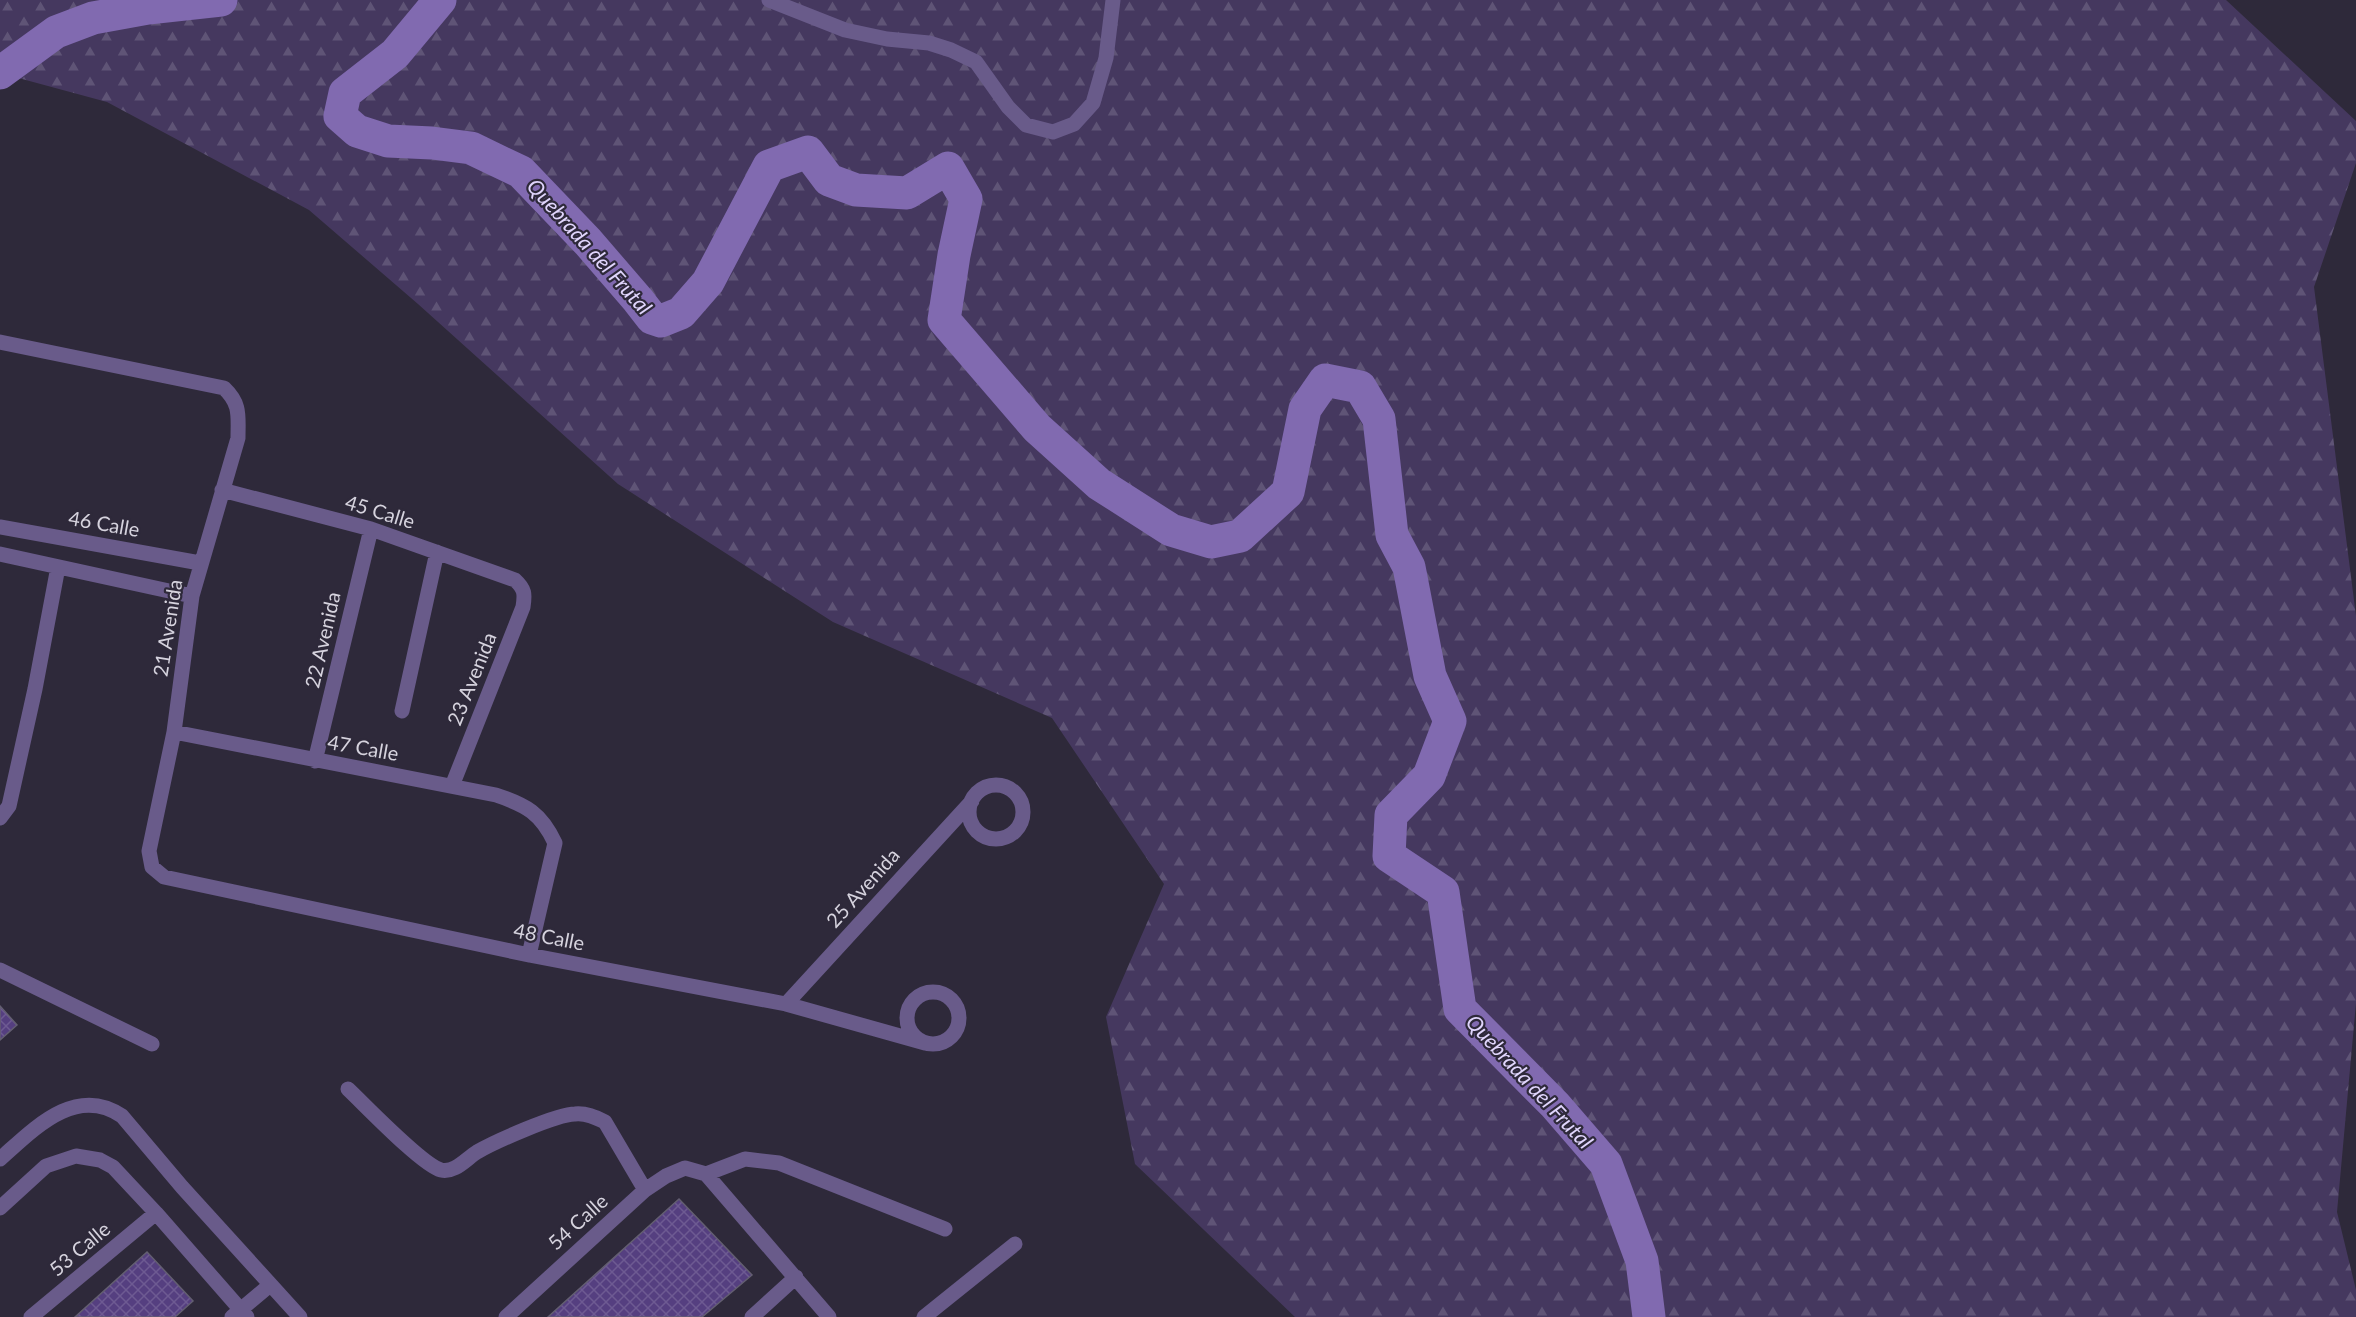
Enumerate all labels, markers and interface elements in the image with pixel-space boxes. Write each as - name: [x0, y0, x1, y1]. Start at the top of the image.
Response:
- water label: Quebrada del Frutal: [523, 173, 658, 319]
- street label: 45 Calle: [343, 489, 418, 533]
- street label: 46 Calle: [67, 505, 142, 541]
- street label: 21 Avenida: [147, 578, 187, 678]
- street label: 22 Avenida: [299, 589, 345, 690]
- street label: 23 Avenida: [442, 629, 501, 729]
- street label: 47 Calle: [326, 729, 401, 765]
- street label: 25 Avenida: [821, 843, 904, 932]
- street label: 48 Calle: [512, 917, 587, 955]
- water label: Quebrada del Frutal: [1462, 1009, 1599, 1153]
- street label: 54 Calle: [543, 1188, 612, 1254]
- street label: 53 Calle: [44, 1216, 115, 1280]

